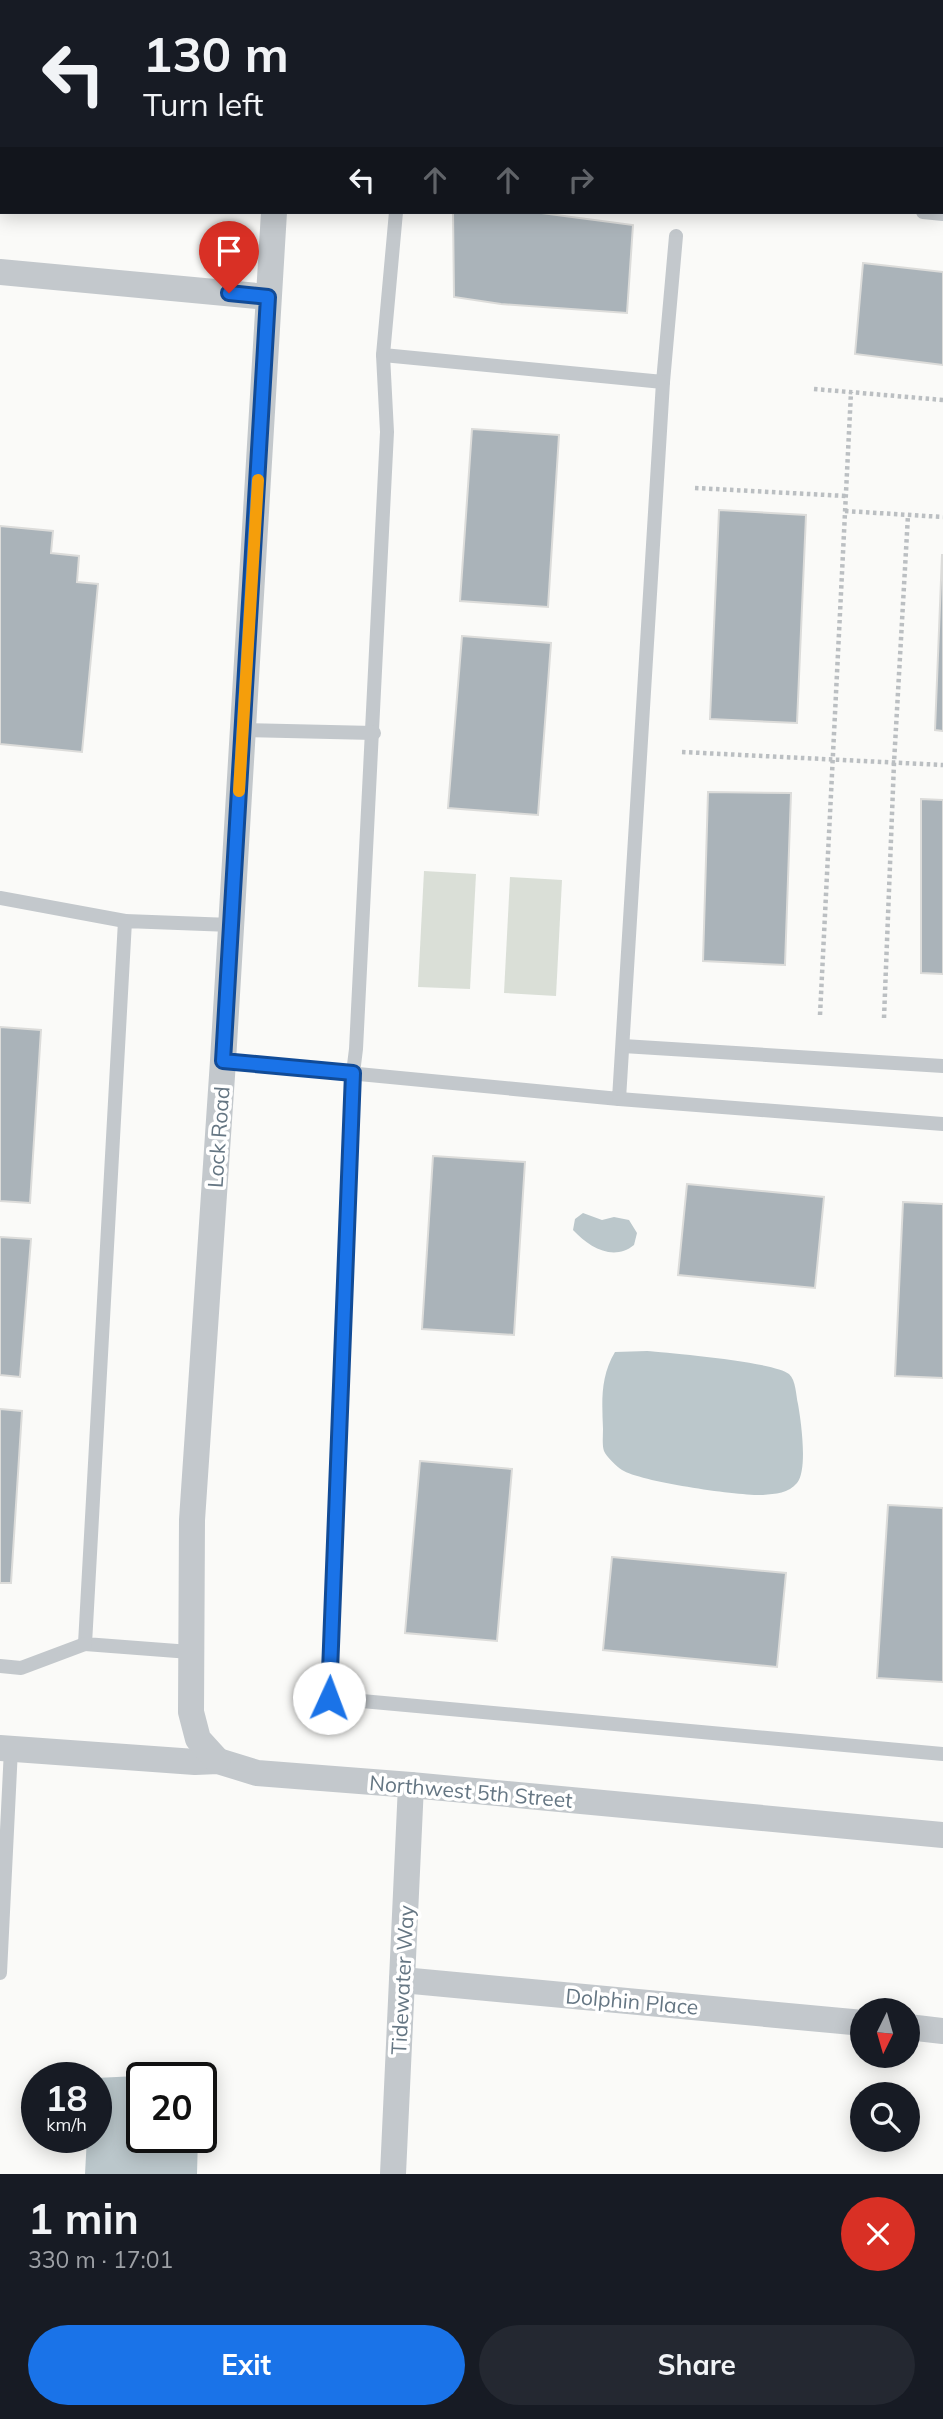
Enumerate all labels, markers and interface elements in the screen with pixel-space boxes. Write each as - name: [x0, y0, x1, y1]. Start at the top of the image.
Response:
- text: 130 m: [143, 23, 289, 84]
- icon: left: [28, 28, 119, 119]
- text: Turn left: [143, 84, 263, 124]
- icon: left: [343, 161, 381, 199]
- icon: ahead: [416, 161, 454, 199]
- icon: ahead: [489, 161, 527, 199]
- icon: right: [562, 161, 600, 199]
- pin: [199, 221, 259, 293]
- icon: arrive: [210, 232, 248, 270]
- street label: Lock Road: [201, 1085, 235, 1189]
- position arrow: [292, 1661, 366, 1735]
- street label: Northwest 5th Street: [368, 1769, 574, 1813]
- street label: Tidewater Way: [385, 1905, 419, 2055]
- street label: Dolphin Place: [564, 1982, 700, 2020]
- north arrow: [850, 1998, 920, 2068]
- map controls: [850, 1998, 920, 2152]
- speed limit sign: 20: [126, 2062, 217, 2153]
- text: 18: [45, 2076, 88, 2120]
- button: search: [850, 2082, 920, 2152]
- text: km/h: [46, 2113, 87, 2136]
- text: 1 min: [28, 2192, 139, 2245]
- button: close: [841, 2197, 915, 2271]
- text: 330 m · 17:01: [28, 2245, 173, 2274]
- button: Exit: [28, 2325, 465, 2405]
- button: Share: [479, 2325, 915, 2405]

